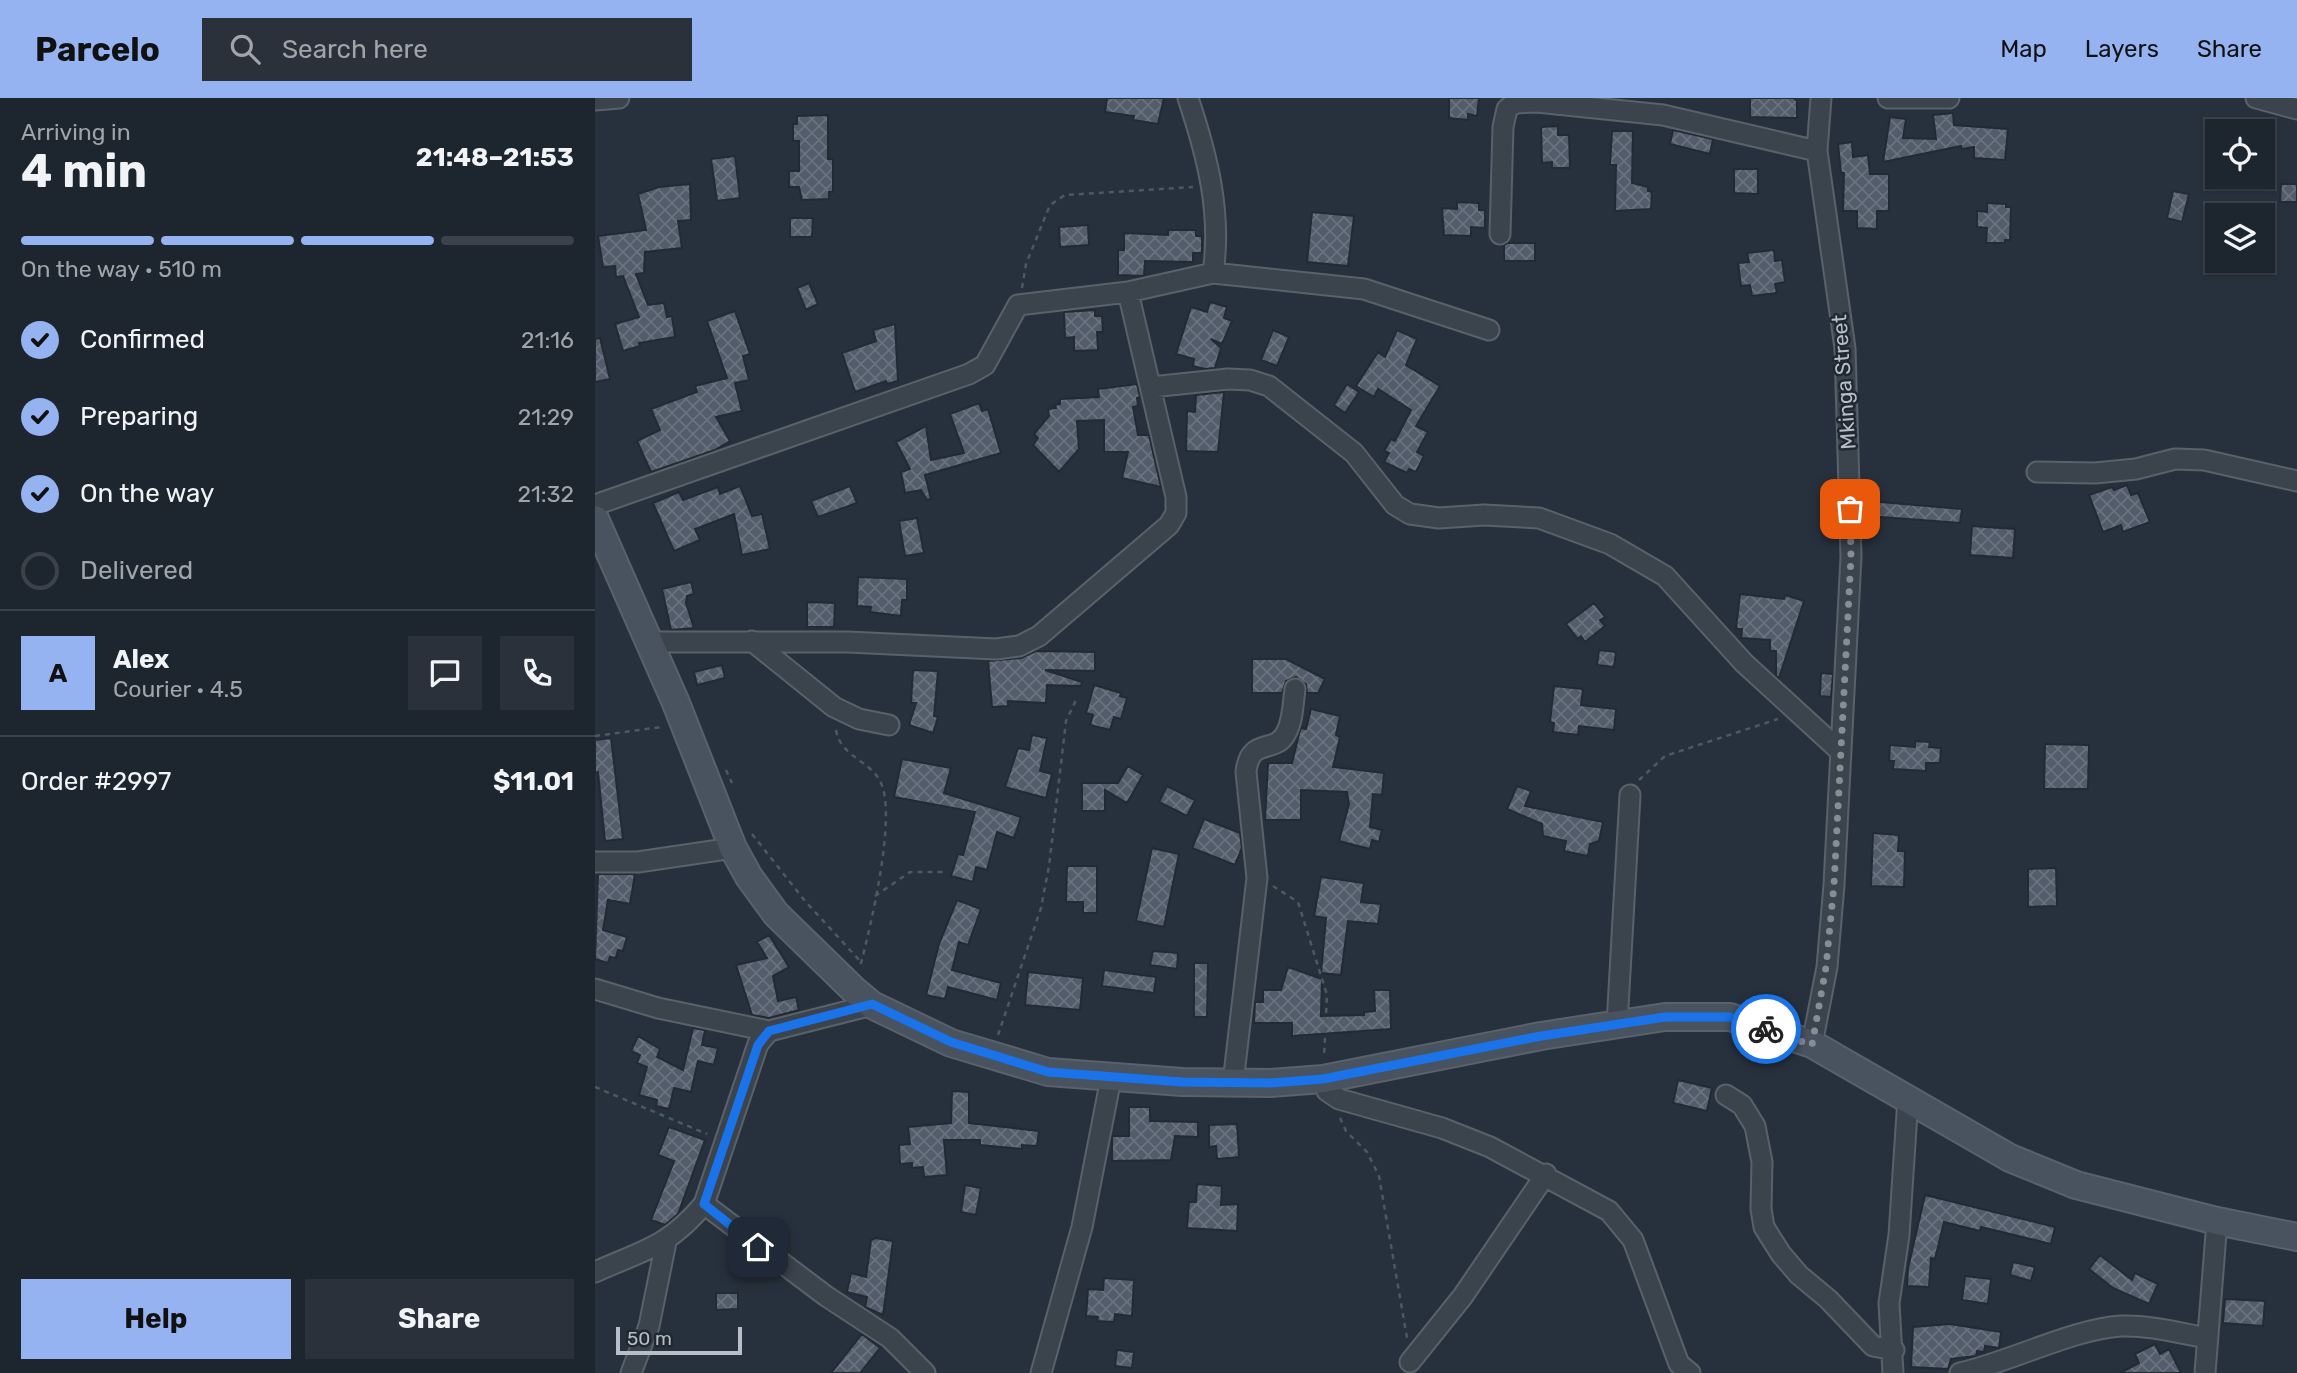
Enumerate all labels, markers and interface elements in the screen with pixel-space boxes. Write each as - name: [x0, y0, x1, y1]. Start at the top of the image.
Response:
- search box: [202, 18, 692, 81]
- text: Parcelo: [35, 30, 160, 69]
- icon: search: [226, 30, 264, 68]
- text: Search here: [282, 34, 428, 65]
- text: Map: [2000, 35, 2047, 63]
- text: Layers: [2085, 35, 2159, 63]
- text: Share: [2197, 35, 2262, 63]
- text: Arriving in: [21, 118, 131, 146]
- map controls: [2205, 119, 2275, 273]
- button: locate: [2205, 119, 2275, 189]
- text: 21:48–21:53: [416, 142, 574, 173]
- text: 4 min: [21, 144, 147, 199]
- button: layers: [2205, 203, 2275, 273]
- text: On the way · 510 m: [21, 255, 222, 283]
- street label: Mkinga Street: [1826, 314, 1861, 450]
- icon: check: [21, 321, 59, 359]
- text: Confirmed: [80, 324, 205, 355]
- text: 21:16: [521, 326, 574, 354]
- icon: check: [21, 398, 59, 436]
- text: Preparing: [80, 401, 198, 432]
- text: 21:29: [518, 403, 574, 431]
- icon: check: [21, 475, 59, 513]
- text: On the way: [80, 478, 214, 509]
- pin: [1820, 479, 1880, 539]
- text: 21:32: [517, 480, 574, 508]
- icon: bag: [1831, 490, 1869, 528]
- text: Delivered: [80, 555, 193, 586]
- button: chat: [408, 636, 482, 710]
- button: phone: [500, 636, 574, 710]
- text: Alex: [113, 644, 169, 675]
- text: A: [49, 658, 67, 689]
- text: Courier · 4.5: [113, 675, 243, 703]
- text: Order #2997: [21, 766, 171, 797]
- text: $11.01: [493, 766, 574, 797]
- courier: [1731, 994, 1801, 1064]
- icon: bike: [1747, 1010, 1785, 1048]
- pin: [728, 1217, 788, 1277]
- icon: home: [739, 1228, 777, 1266]
- button: Help: [21, 1279, 291, 1359]
- button: Share: [305, 1279, 574, 1359]
- scale bar: [616, 1324, 742, 1356]
- text: 50 m: [627, 1327, 672, 1350]

